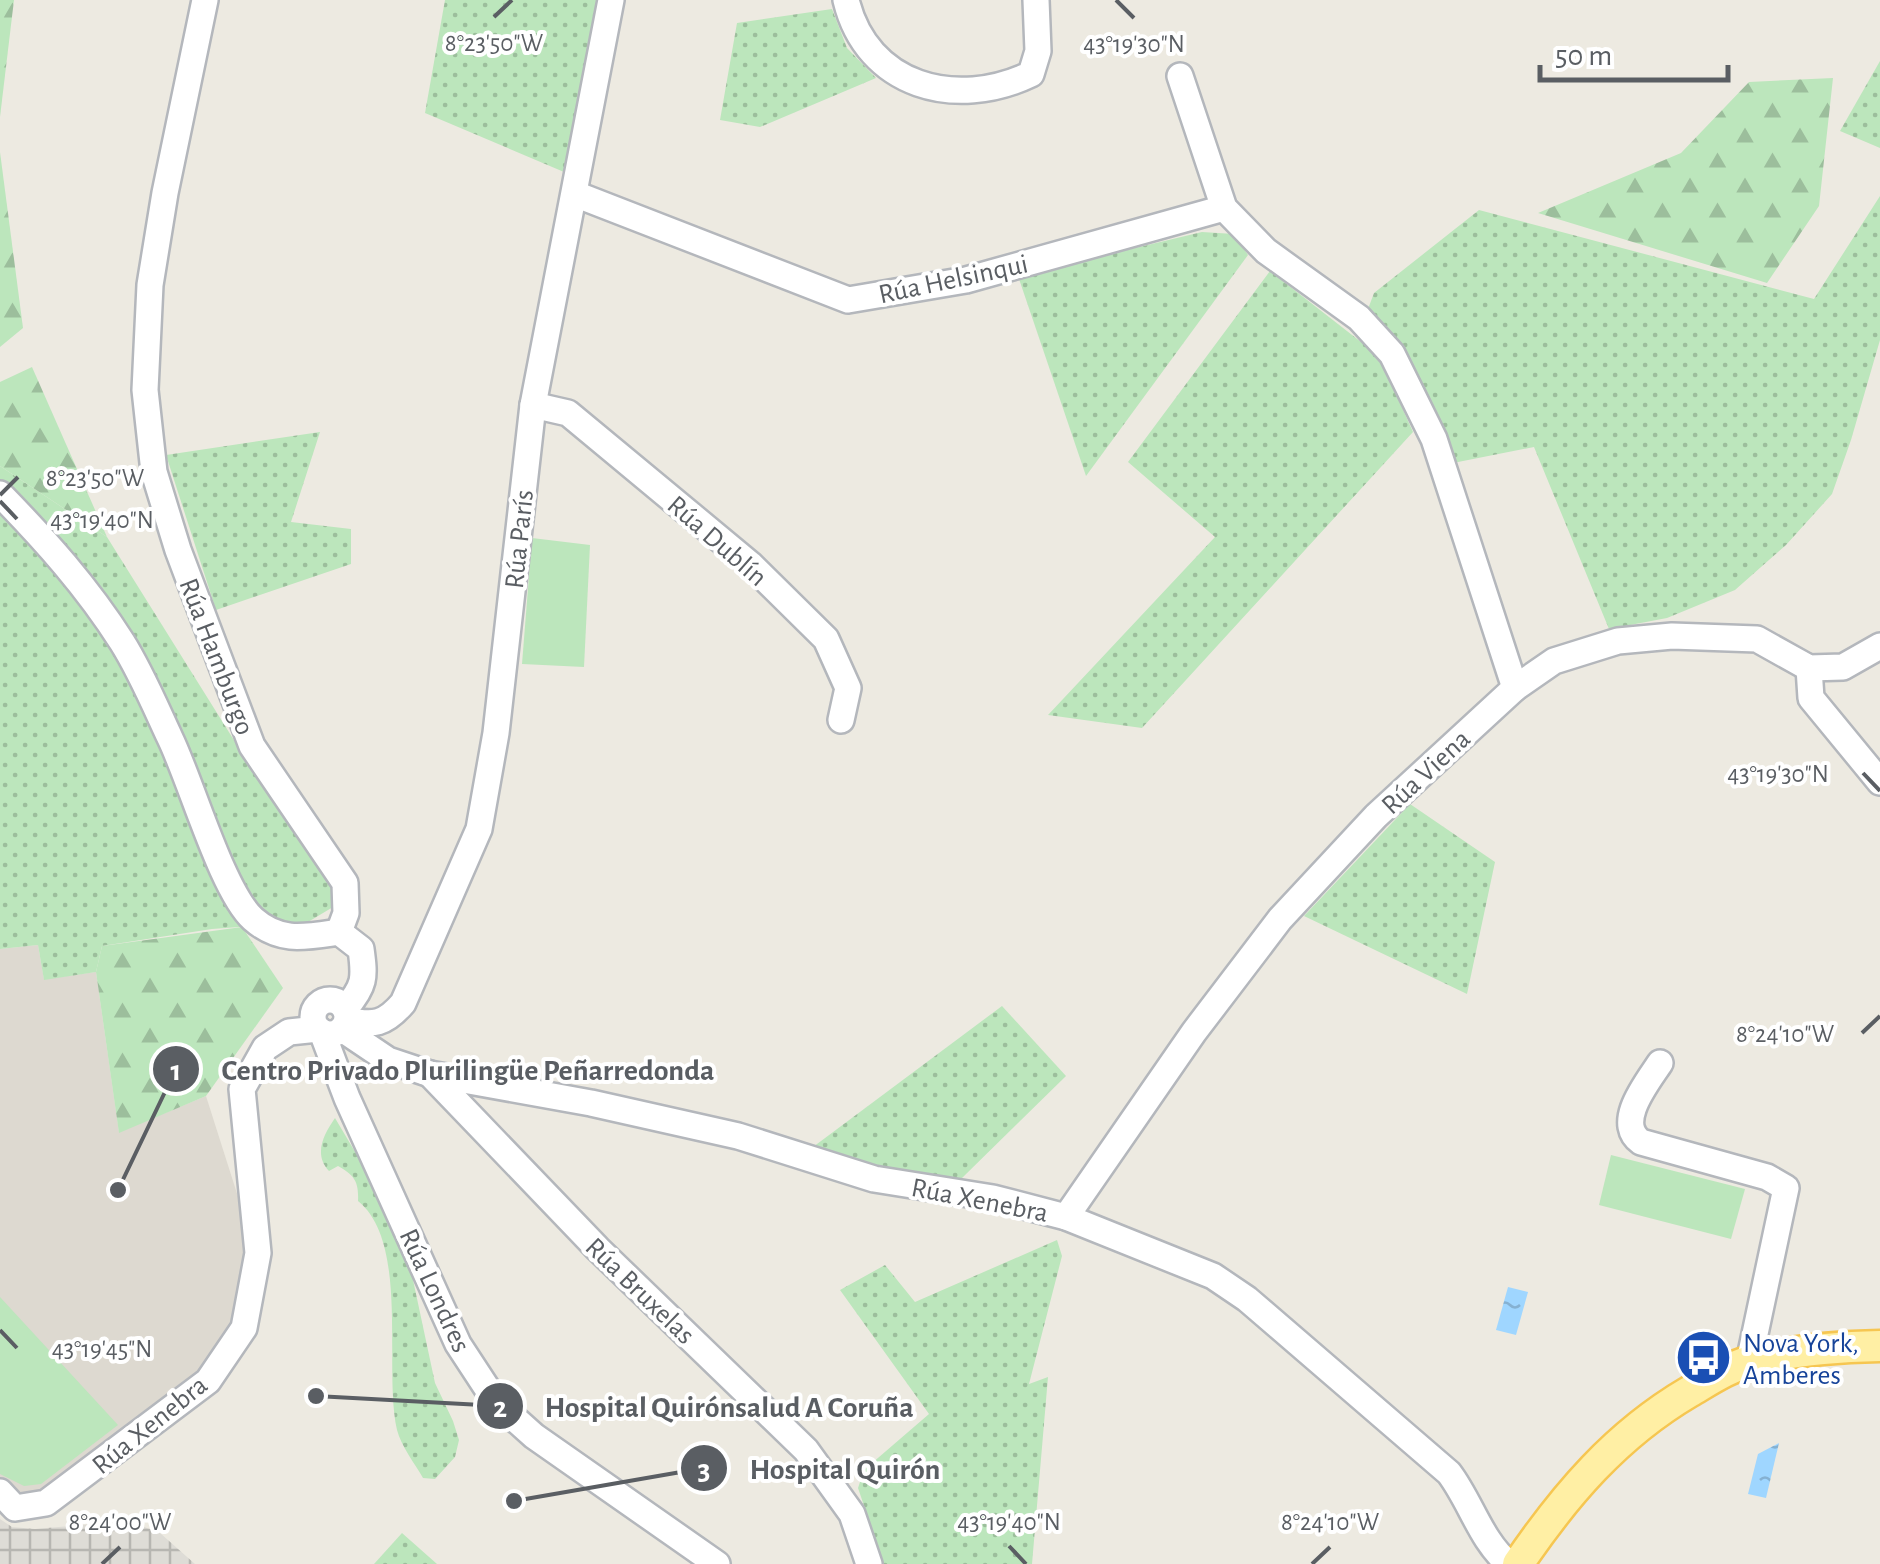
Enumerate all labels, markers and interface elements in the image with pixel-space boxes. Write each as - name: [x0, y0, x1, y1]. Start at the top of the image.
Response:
- scale bar: [1540, 20, 1728, 82]
- text: 8°23'50"W: [445, 31, 544, 56]
- text: 43°19'30"N: [1083, 32, 1185, 57]
- text: 50 m: [1555, 41, 1612, 71]
- street label: Rúa Helsinqui: [876, 250, 1031, 309]
- text: 8°23'50"W: [46, 466, 145, 491]
- street label: Rúa París: [501, 488, 539, 590]
- street label: Rúa Dublín: [662, 491, 772, 592]
- text: 43°19'40"N: [50, 508, 154, 533]
- street label: Rúa Hamburgo: [173, 575, 259, 739]
- street label: Rúa Viena: [1377, 725, 1476, 820]
- text: 43°19'30"N: [1727, 762, 1829, 787]
- text: 8°24'10"W: [1736, 1022, 1835, 1047]
- callout: Centro Privado Plurilingüe Peñarredonda: [151, 1039, 734, 1099]
- text: 1: [171, 1056, 181, 1086]
- text: Centro Privado Plurilingüe Peñarredonda: [222, 1056, 714, 1086]
- street label: Rúa Xenebra: [909, 1174, 1051, 1228]
- street label: Rúa Londres: [393, 1225, 475, 1357]
- street label: Rúa Bruxelas: [580, 1233, 700, 1350]
- bus stop icon: Nova York, Amberes: [1674, 1328, 1734, 1388]
- place label: Nova York, Amberes: [1743, 1330, 1859, 1390]
- text: 43°19'45"N: [52, 1337, 152, 1362]
- street label: Rúa Xenebra: [87, 1371, 213, 1480]
- callout: Hospital Quirónsalud A Coruña: [475, 1376, 934, 1436]
- text: 2: [493, 1393, 507, 1423]
- text: Hospital Quirónsalud A Coruña: [544, 1393, 914, 1423]
- callout: Hospital Quirón: [679, 1438, 960, 1498]
- text: 3: [698, 1455, 710, 1485]
- text: Hospital Quirón: [750, 1455, 940, 1485]
- text: 8°24'00"W: [69, 1510, 172, 1535]
- text: 43°19'40"N: [957, 1510, 1061, 1535]
- text: 8°24'10"W: [1281, 1510, 1380, 1535]

